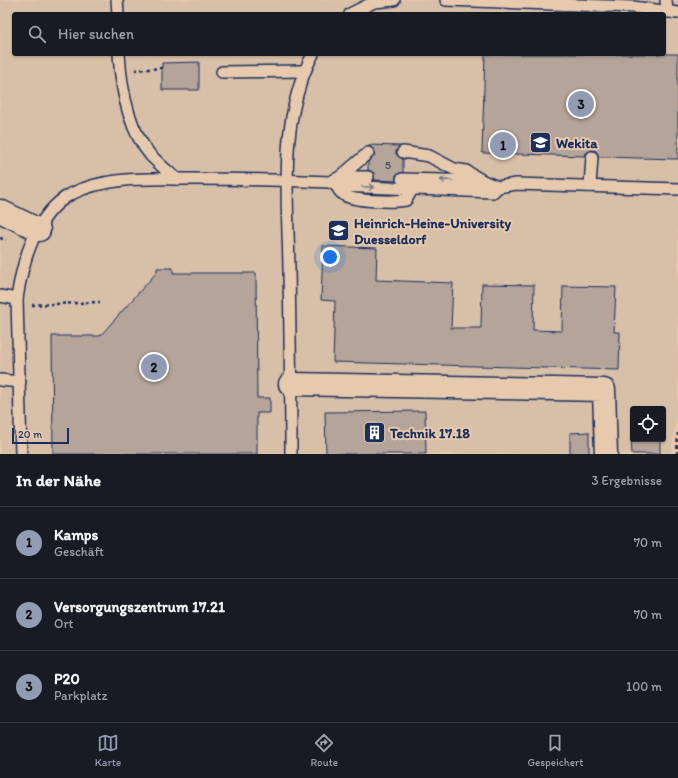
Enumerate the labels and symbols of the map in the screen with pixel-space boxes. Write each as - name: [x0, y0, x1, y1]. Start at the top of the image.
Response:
- pin: 3: [568, 89, 594, 119]
- pin: 1: [490, 130, 516, 160]
- school or university icon: Wekita: [527, 130, 553, 156]
- place label: Wekita: [556, 135, 598, 152]
- house number: 5: [385, 158, 391, 172]
- one-way arrow: [440, 176, 453, 184]
- one-way arrow: [361, 183, 374, 191]
- place label: Heinrich-Heine-University Duesseldorf: [354, 215, 512, 248]
- school or university icon: Heinrich-Heine-University Duesseldorf: [326, 218, 352, 244]
- your location: [320, 247, 340, 267]
- pin: 2: [141, 352, 167, 382]
- building icon: Technik 17.18: [362, 420, 388, 446]
- place label: Technik 17.18: [389, 425, 470, 442]
- scale bar: [12, 426, 69, 445]

